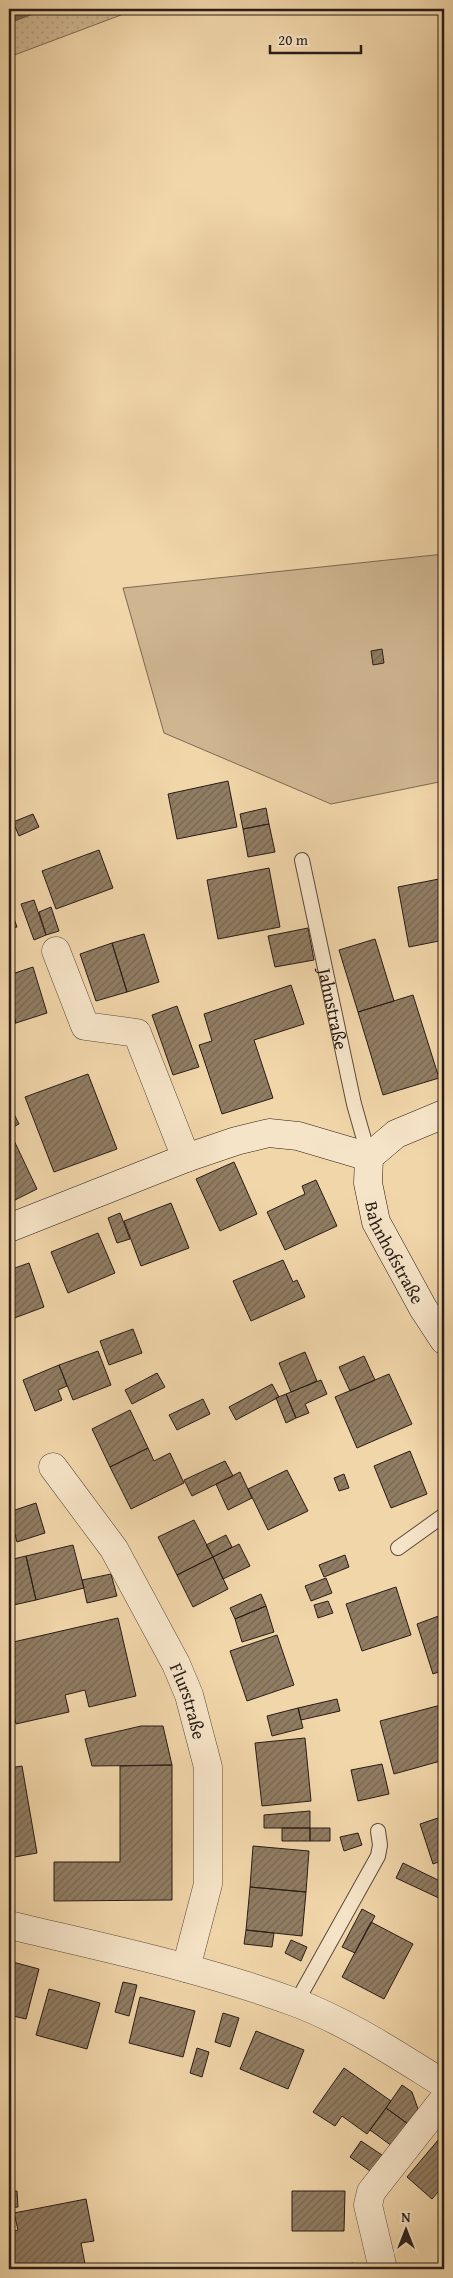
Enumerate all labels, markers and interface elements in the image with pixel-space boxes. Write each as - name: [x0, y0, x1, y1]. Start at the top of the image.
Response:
- scale bar: [270, 22, 362, 54]
- text: 20 m: [278, 29, 309, 50]
- street label: Jahnstraße: [311, 963, 356, 1052]
- street label: Bahnhofstraße: [359, 1199, 432, 1309]
- street label: Flurstraße: [163, 1658, 214, 1742]
- north arrow: [380, 2206, 430, 2256]
- text: N: [401, 2207, 411, 2227]

